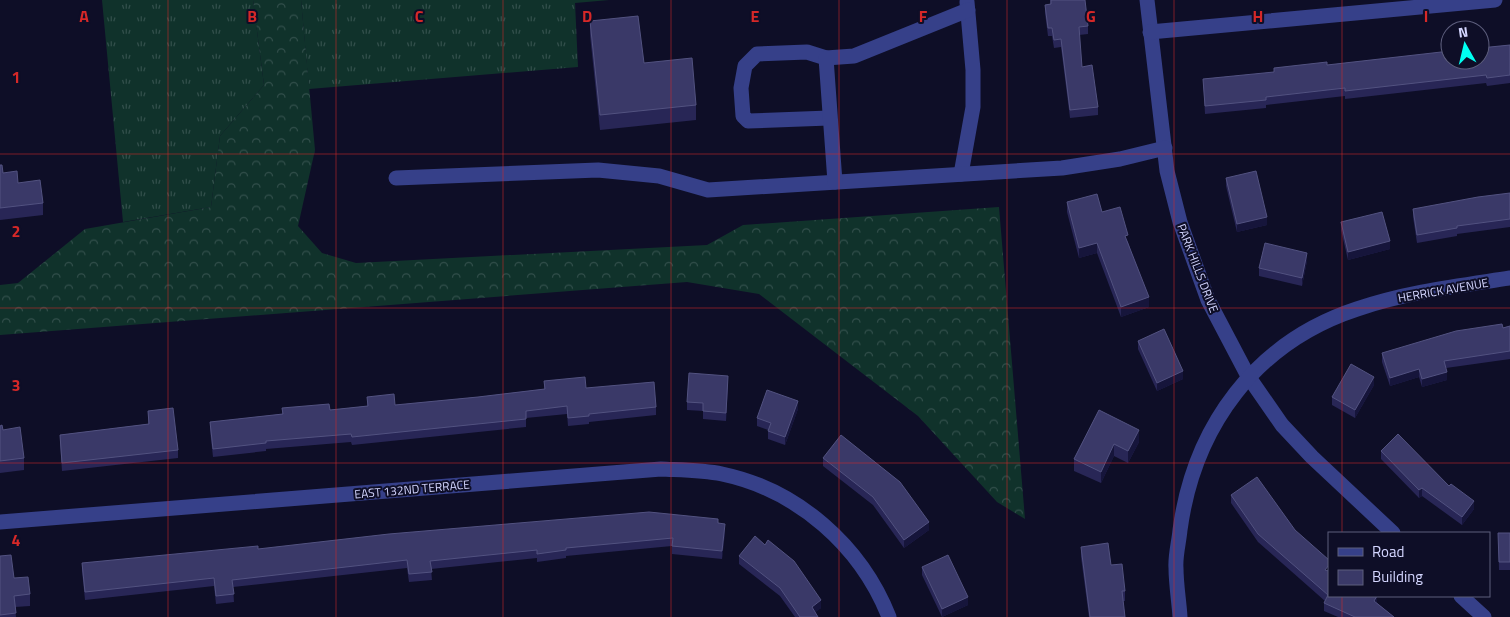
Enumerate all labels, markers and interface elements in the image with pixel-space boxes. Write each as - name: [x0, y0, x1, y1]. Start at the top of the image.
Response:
- text: A: [79, 4, 89, 28]
- text: B: [247, 4, 257, 28]
- text: C: [415, 4, 424, 28]
- text: D: [582, 4, 592, 28]
- text: E: [751, 4, 760, 28]
- text: F: [919, 4, 928, 28]
- text: G: [1086, 4, 1096, 28]
- text: H: [1253, 4, 1263, 28]
- text: I: [1424, 4, 1428, 28]
- north arrow: [1440, 20, 1490, 70]
- text: N: [1457, 21, 1469, 43]
- text: 1: [12, 65, 20, 89]
- text: 2: [12, 219, 20, 243]
- street label: PARK HILLS DRIVE: [1172, 221, 1224, 316]
- street label: HERRICK AVENUE: [1396, 273, 1490, 307]
- text: 3: [12, 373, 20, 397]
- street label: EAST 132ND TERRACE: [354, 474, 471, 504]
- text: 4: [12, 528, 21, 552]
- legend: [1328, 532, 1490, 597]
- text: Road: [1372, 540, 1404, 563]
- text: Building: [1372, 565, 1423, 588]

